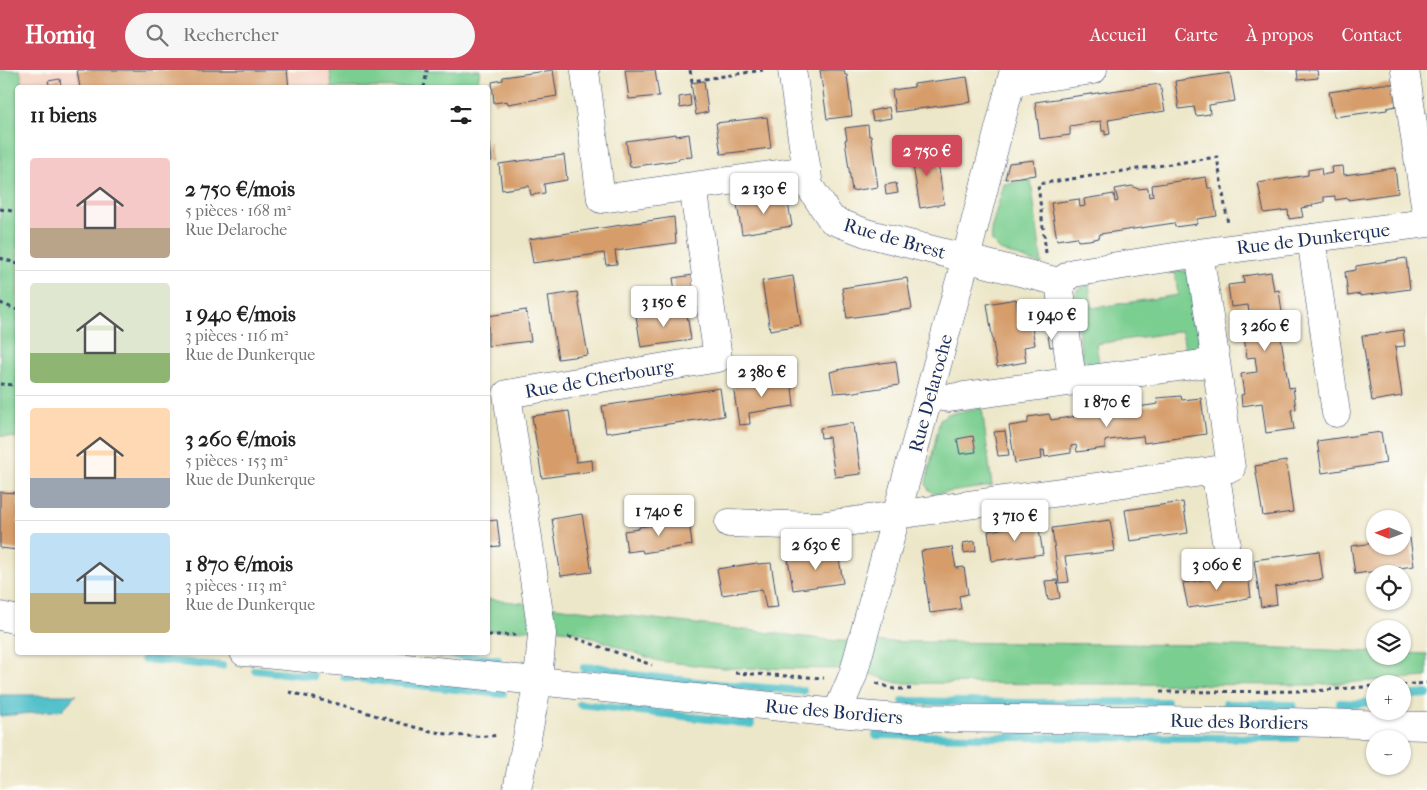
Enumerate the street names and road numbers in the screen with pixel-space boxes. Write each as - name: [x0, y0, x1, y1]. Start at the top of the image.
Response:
- street label: Rue de Brest: [841, 214, 948, 264]
- street label: Rue de Dunkerque: [1235, 219, 1391, 259]
- street label: Rue Delaroche: [905, 332, 957, 455]
- street label: Rue de Cherbourg: [523, 355, 676, 403]
- street label: Rue des Bordiers: [764, 695, 904, 729]
- street label: Rue des Bordiers: [1170, 710, 1308, 734]

